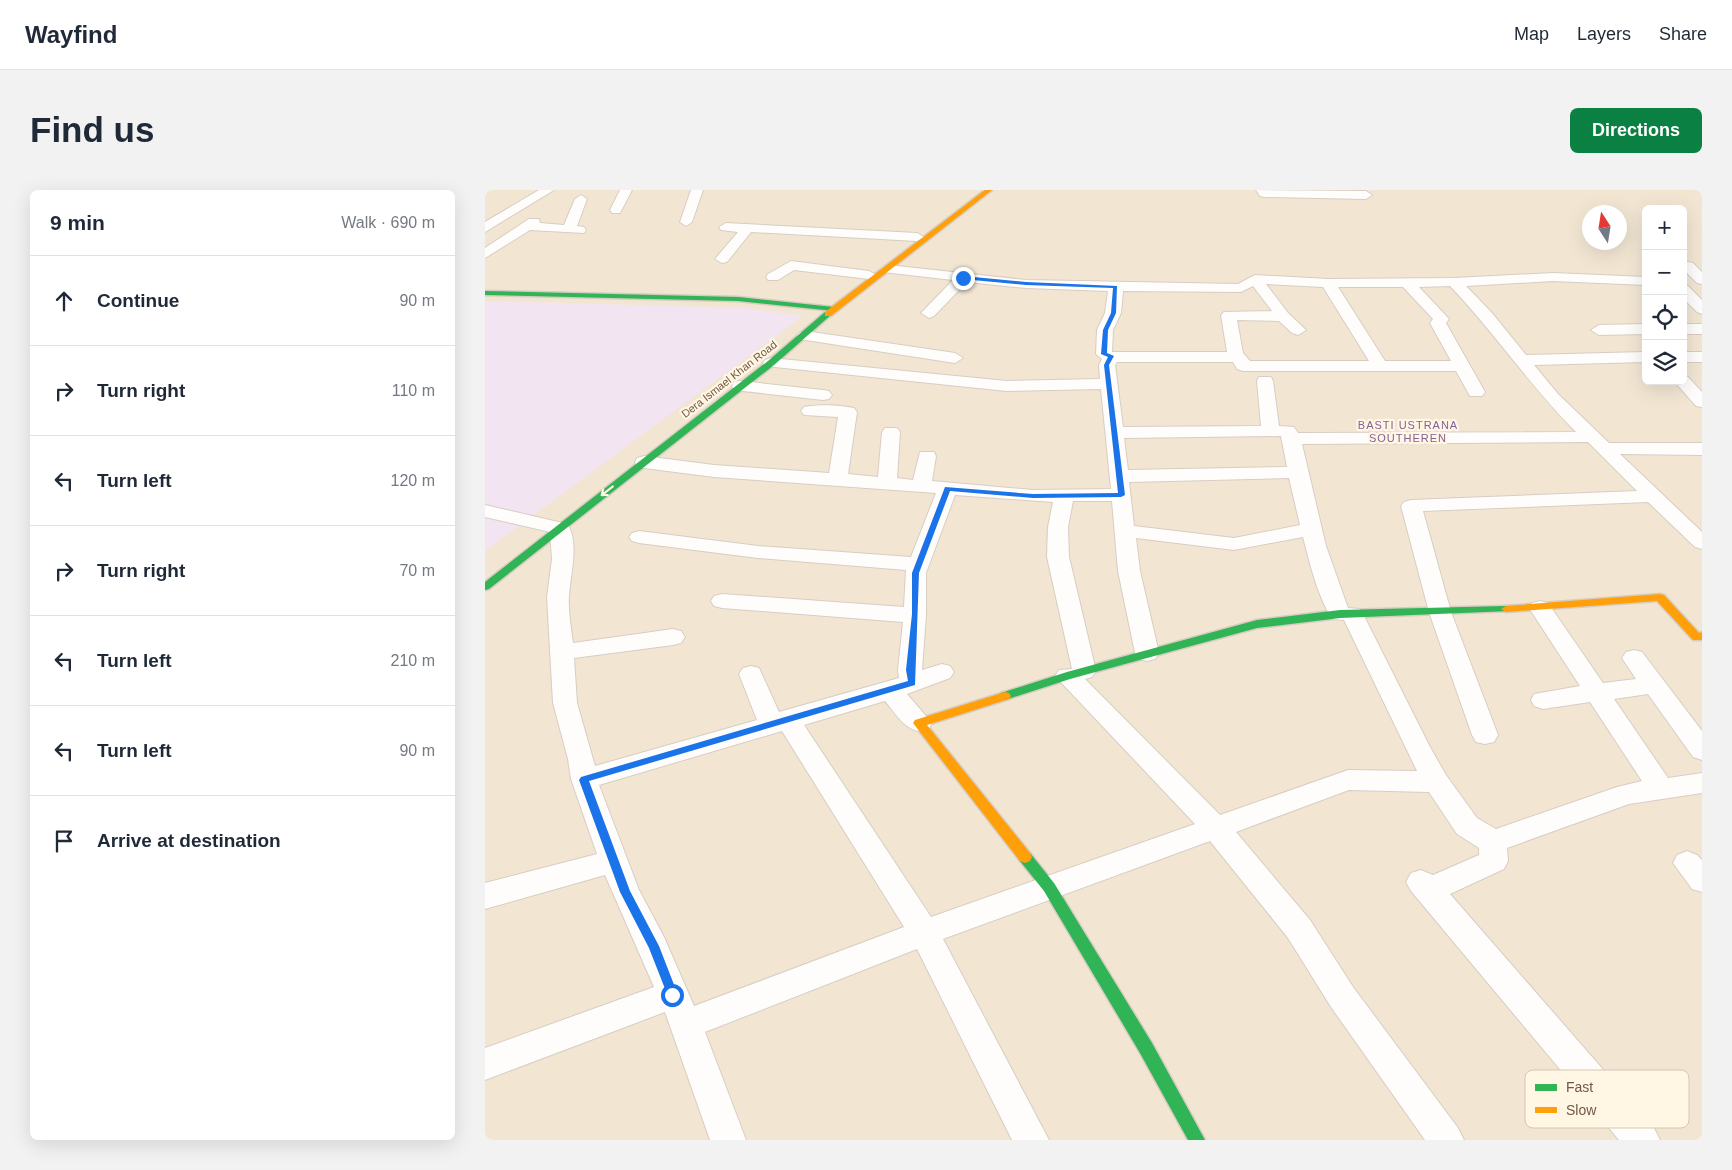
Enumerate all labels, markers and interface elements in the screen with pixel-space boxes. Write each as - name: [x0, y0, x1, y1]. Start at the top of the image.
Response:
- text: Wayfind: [25, 21, 117, 48]
- text: Map: [1514, 24, 1549, 44]
- text: Layers: [1577, 24, 1631, 44]
- text: Share: [1659, 24, 1707, 44]
- button: Directions: [1570, 108, 1702, 153]
- text: Find us: [30, 110, 154, 149]
- north arrow: [1582, 205, 1627, 250]
- map controls: [1642, 205, 1687, 385]
- button: +: [1642, 205, 1687, 250]
- text: 9 min: [50, 211, 105, 234]
- text: Walk · 690 m: [341, 214, 435, 231]
- button: −: [1642, 250, 1687, 295]
- route end: [952, 267, 975, 290]
- icon: ahead: [50, 287, 78, 315]
- text: Continue: [97, 290, 179, 311]
- text: 90 m: [399, 292, 435, 309]
- button: locate: [1642, 295, 1687, 340]
- street label: Dera Ismael Khan Road: [679, 338, 779, 420]
- button: layers: [1642, 340, 1687, 385]
- icon: right: [50, 377, 78, 405]
- text: Turn right: [97, 380, 185, 401]
- text: 110 m: [392, 382, 435, 399]
- district label: BASTI USTRANA SOUTHEREN: [1358, 419, 1458, 444]
- icon: left: [50, 467, 78, 495]
- text: Turn left: [97, 470, 172, 491]
- text: 120 m: [391, 472, 435, 489]
- one-way arrow: [601, 486, 614, 497]
- icon: right: [50, 557, 78, 585]
- text: Turn right: [97, 560, 185, 581]
- text: 70 m: [399, 562, 435, 579]
- icon: left: [50, 647, 78, 675]
- text: Turn left: [97, 650, 172, 671]
- text: 210 m: [391, 652, 435, 669]
- icon: left: [50, 737, 78, 765]
- text: Turn left: [97, 740, 172, 761]
- text: 90 m: [399, 742, 435, 759]
- icon: arrive: [50, 827, 78, 855]
- text: Arrive at destination: [97, 830, 281, 851]
- route start: [661, 984, 684, 1007]
- legend: [1525, 1070, 1689, 1128]
- text: Fast: [1566, 1079, 1593, 1095]
- text: Slow: [1566, 1102, 1597, 1118]

